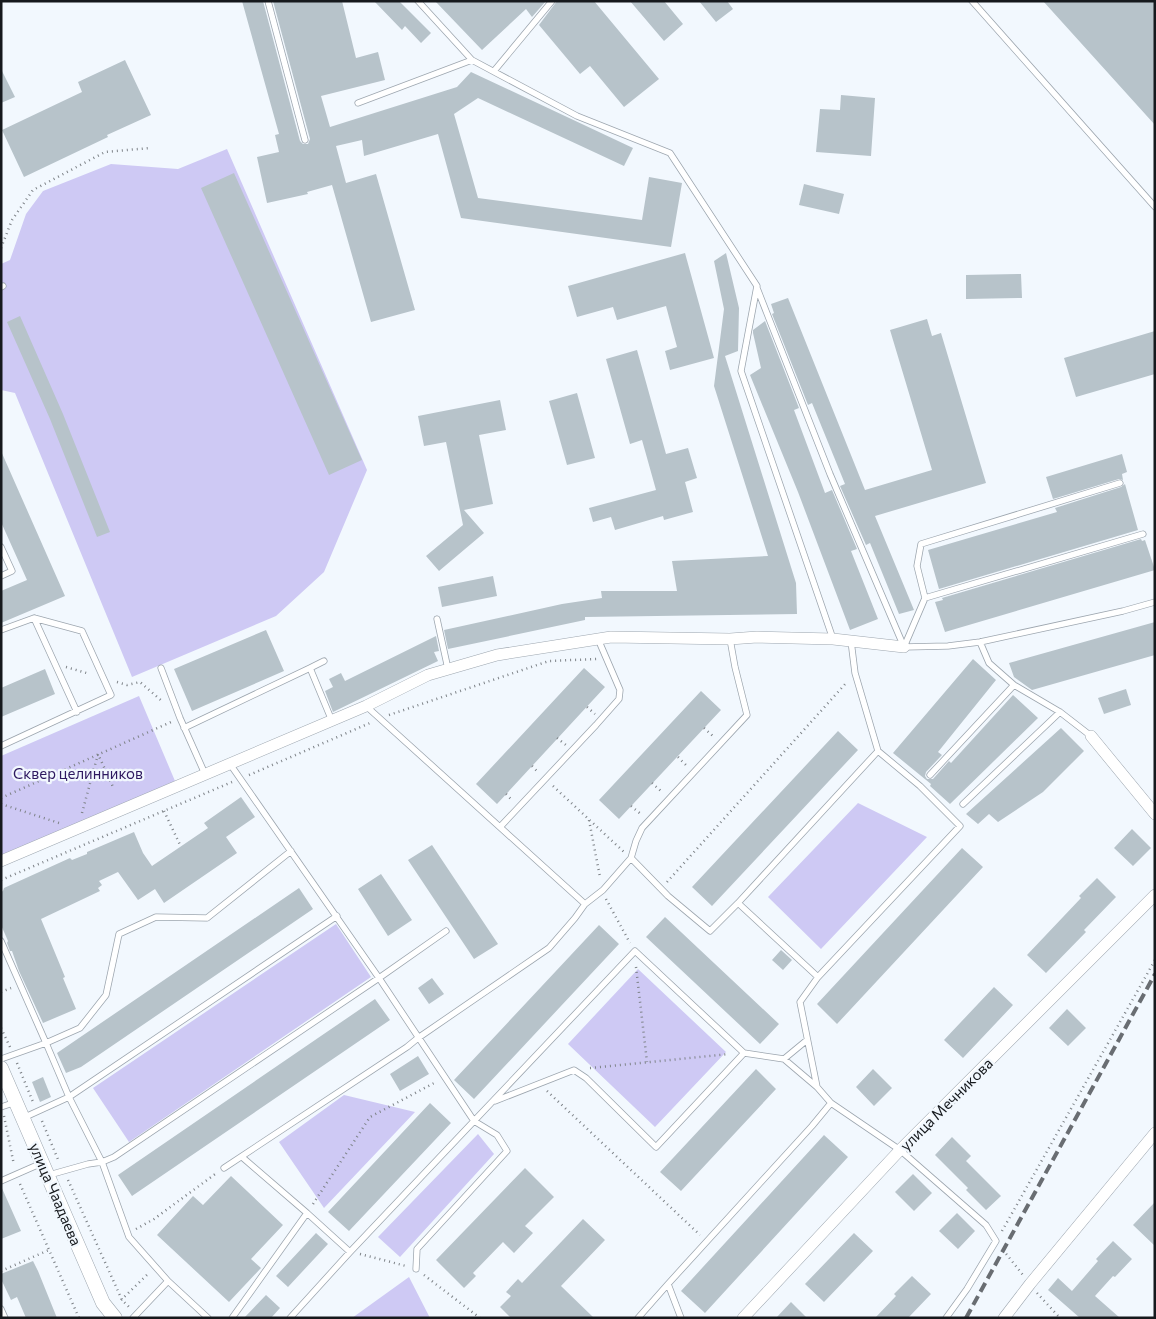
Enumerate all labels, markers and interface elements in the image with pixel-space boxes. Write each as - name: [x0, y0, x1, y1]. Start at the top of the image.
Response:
- park label: Сквер целинников: [13, 764, 143, 782]
- street label: улица Мечникова: [896, 1054, 996, 1154]
- street label: улица Чаадаева: [26, 1140, 86, 1248]

